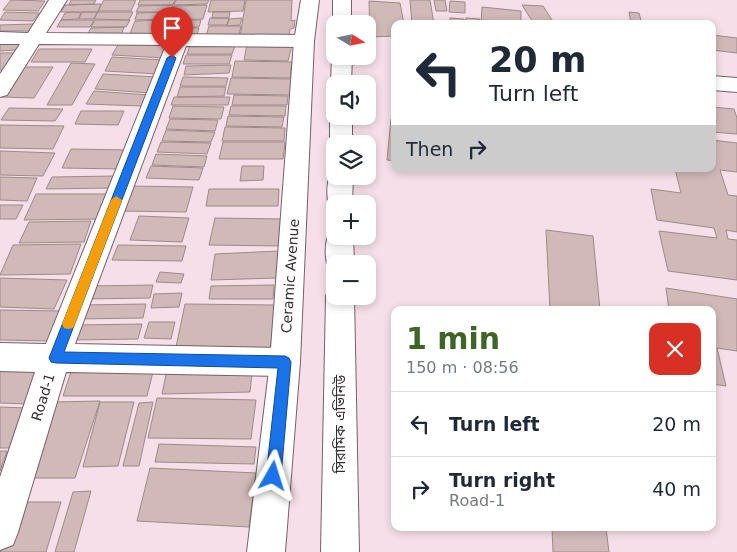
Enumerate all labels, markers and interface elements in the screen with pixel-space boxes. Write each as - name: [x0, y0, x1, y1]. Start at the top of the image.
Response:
- pin: [151, 7, 193, 58]
- icon: arrive: [158, 14, 186, 42]
- north arrow: [326, 15, 376, 65]
- map controls: [326, 15, 376, 305]
- icon: left: [406, 40, 471, 105]
- text: 20 m: [489, 40, 586, 80]
- button: sound: [326, 75, 376, 125]
- text: Turn left: [489, 81, 578, 106]
- button: layers: [326, 135, 376, 185]
- icon: right: [463, 135, 491, 163]
- text: Then: [406, 138, 453, 160]
- button: +: [326, 195, 376, 245]
- street label: Ceramic Avenue: [278, 218, 302, 334]
- button: −: [326, 255, 376, 305]
- text: 1 min: [406, 321, 500, 356]
- button: close: [649, 323, 701, 375]
- text: 150 m · 08:56: [406, 358, 519, 377]
- street label: Road-1: [28, 371, 58, 423]
- street label: সিরামিক এভিনিউ: [332, 374, 348, 474]
- icon: left: [406, 410, 434, 438]
- text: Turn left: [449, 413, 540, 435]
- text: 20 m: [652, 413, 701, 435]
- position arrow: [246, 449, 298, 501]
- text: Turn right: [449, 469, 555, 491]
- icon: right: [406, 475, 434, 503]
- text: 40 m: [652, 478, 701, 500]
- text: Road-1: [449, 491, 505, 510]

